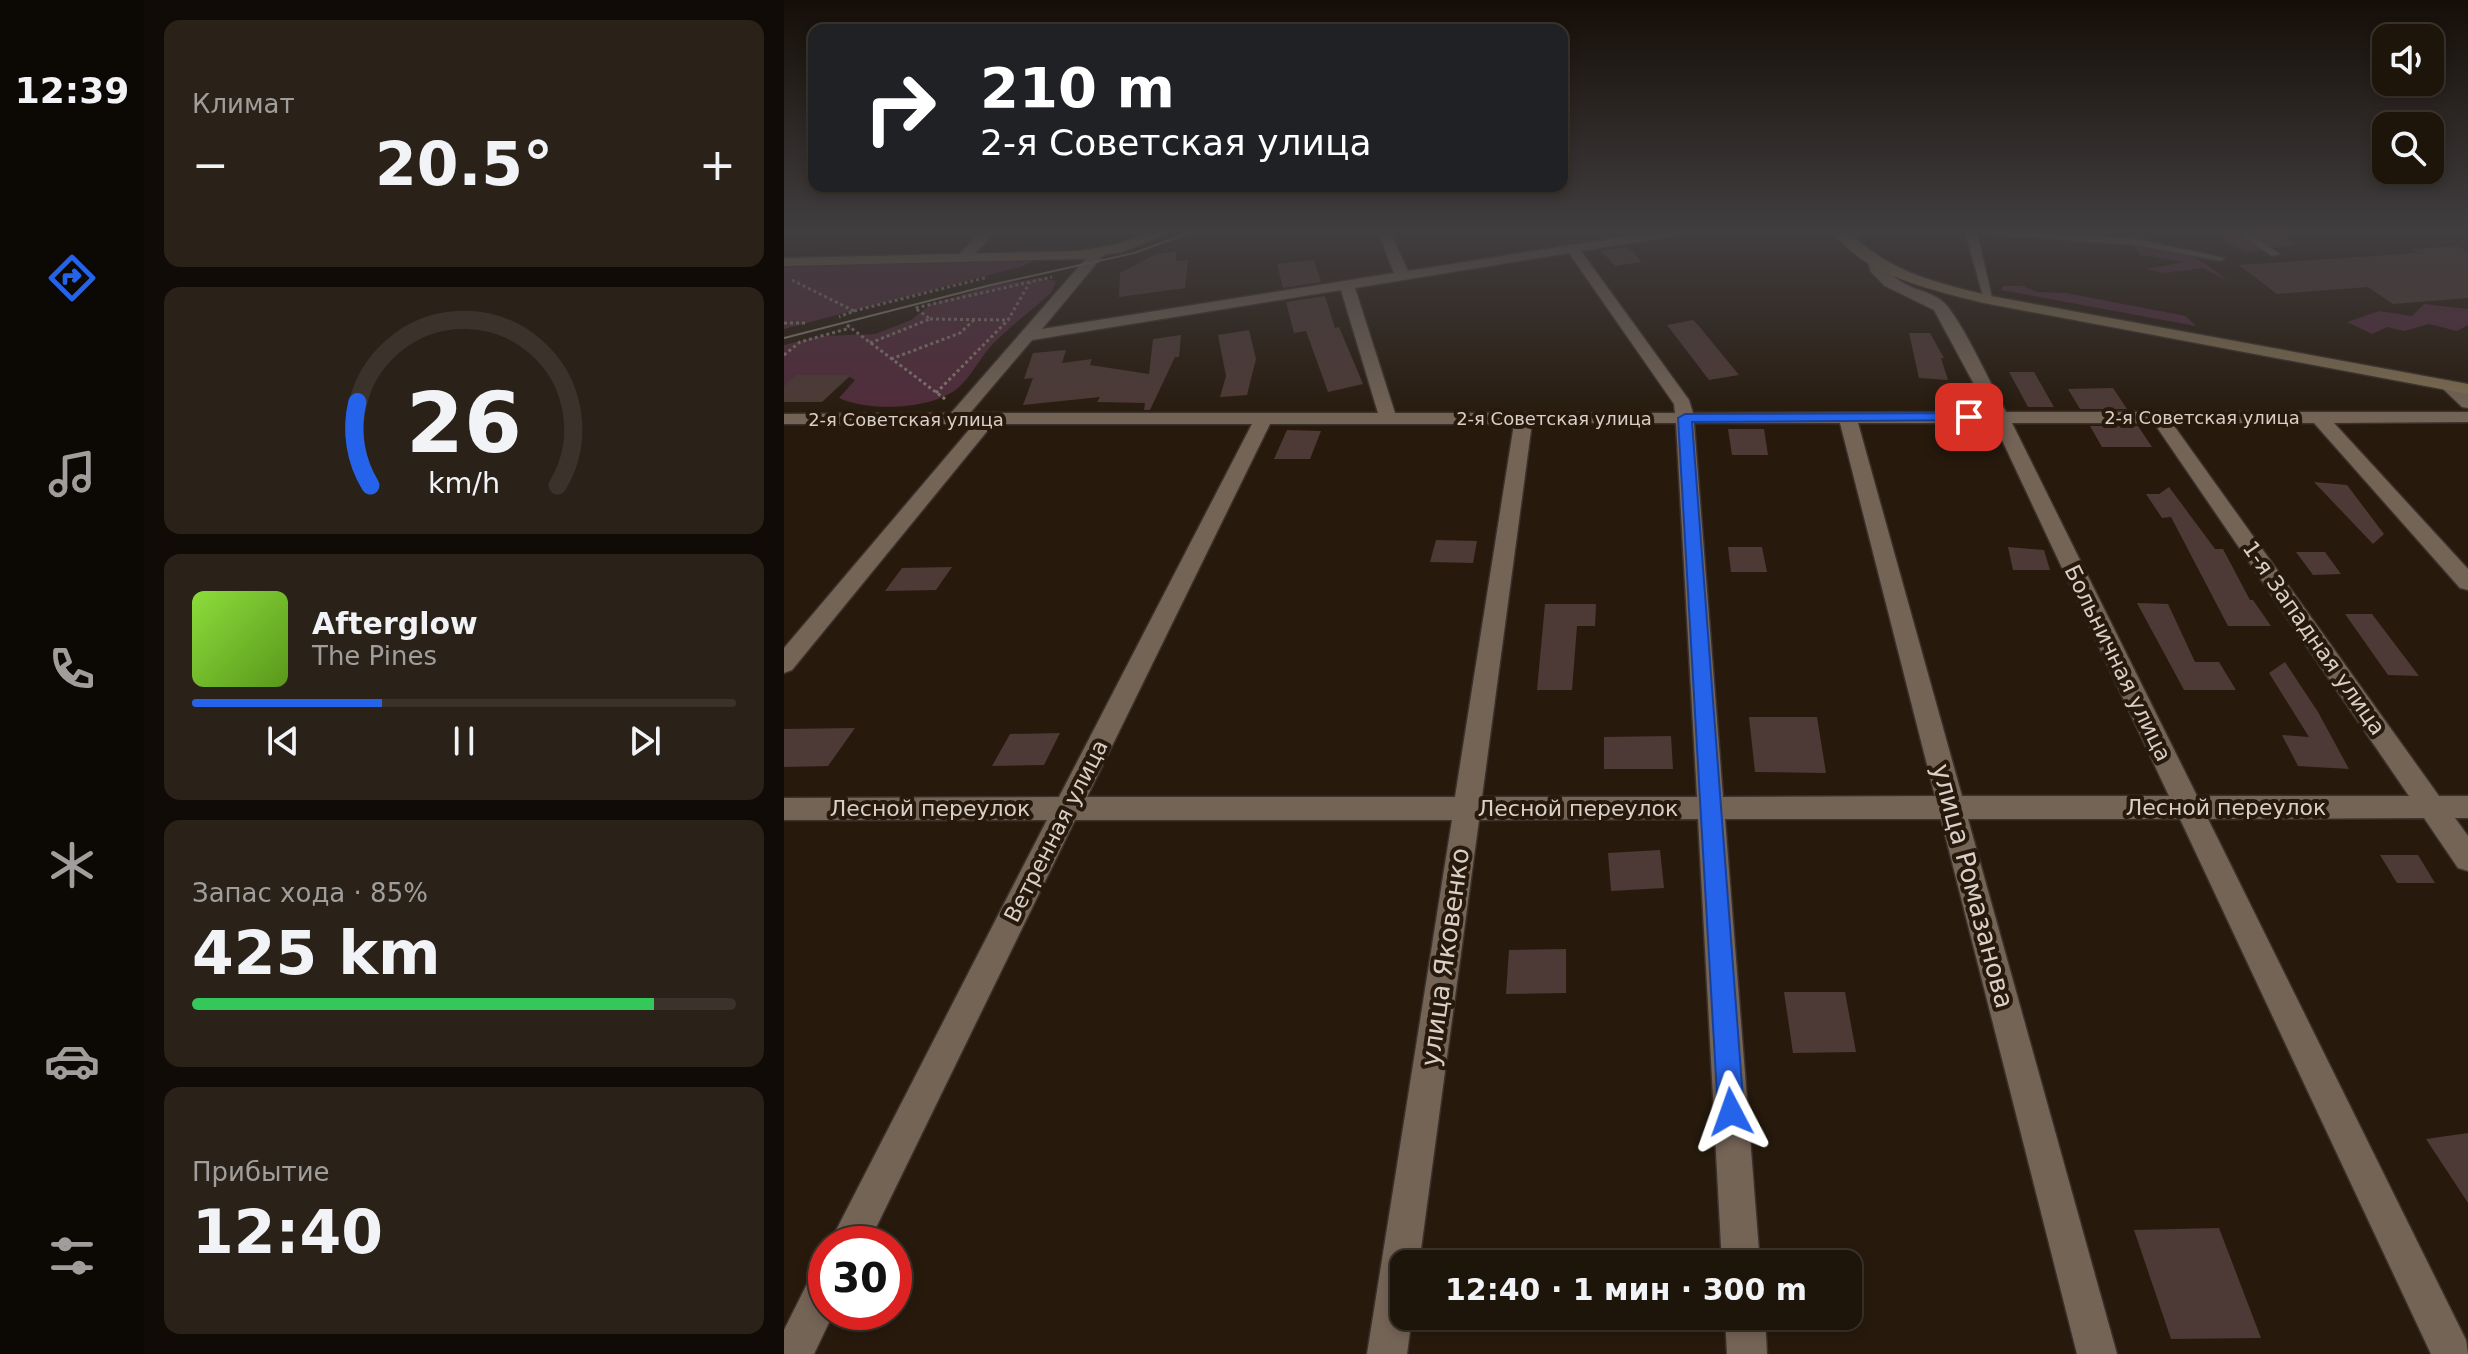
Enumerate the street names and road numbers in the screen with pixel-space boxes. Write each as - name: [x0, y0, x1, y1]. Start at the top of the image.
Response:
- street label: 2-я Советская улица: [2104, 407, 2300, 428]
- street label: 2-я Советская улица: [1456, 408, 1652, 429]
- street label: 2-я Советская улица: [808, 409, 1004, 430]
- street label: 1-я Западная улица: [2238, 536, 2390, 740]
- street label: Больничная улица: [2060, 561, 2176, 765]
- street label: Ветренная улица: [999, 736, 1113, 926]
- street label: улица Ромазанова: [1926, 760, 2020, 1012]
- street label: Лесной переулок: [2126, 795, 2326, 820]
- street label: Лесной переулок: [830, 796, 1030, 821]
- street label: Лесной переулок: [1478, 796, 1678, 821]
- street label: улица Яковенко: [1415, 846, 1475, 1068]

